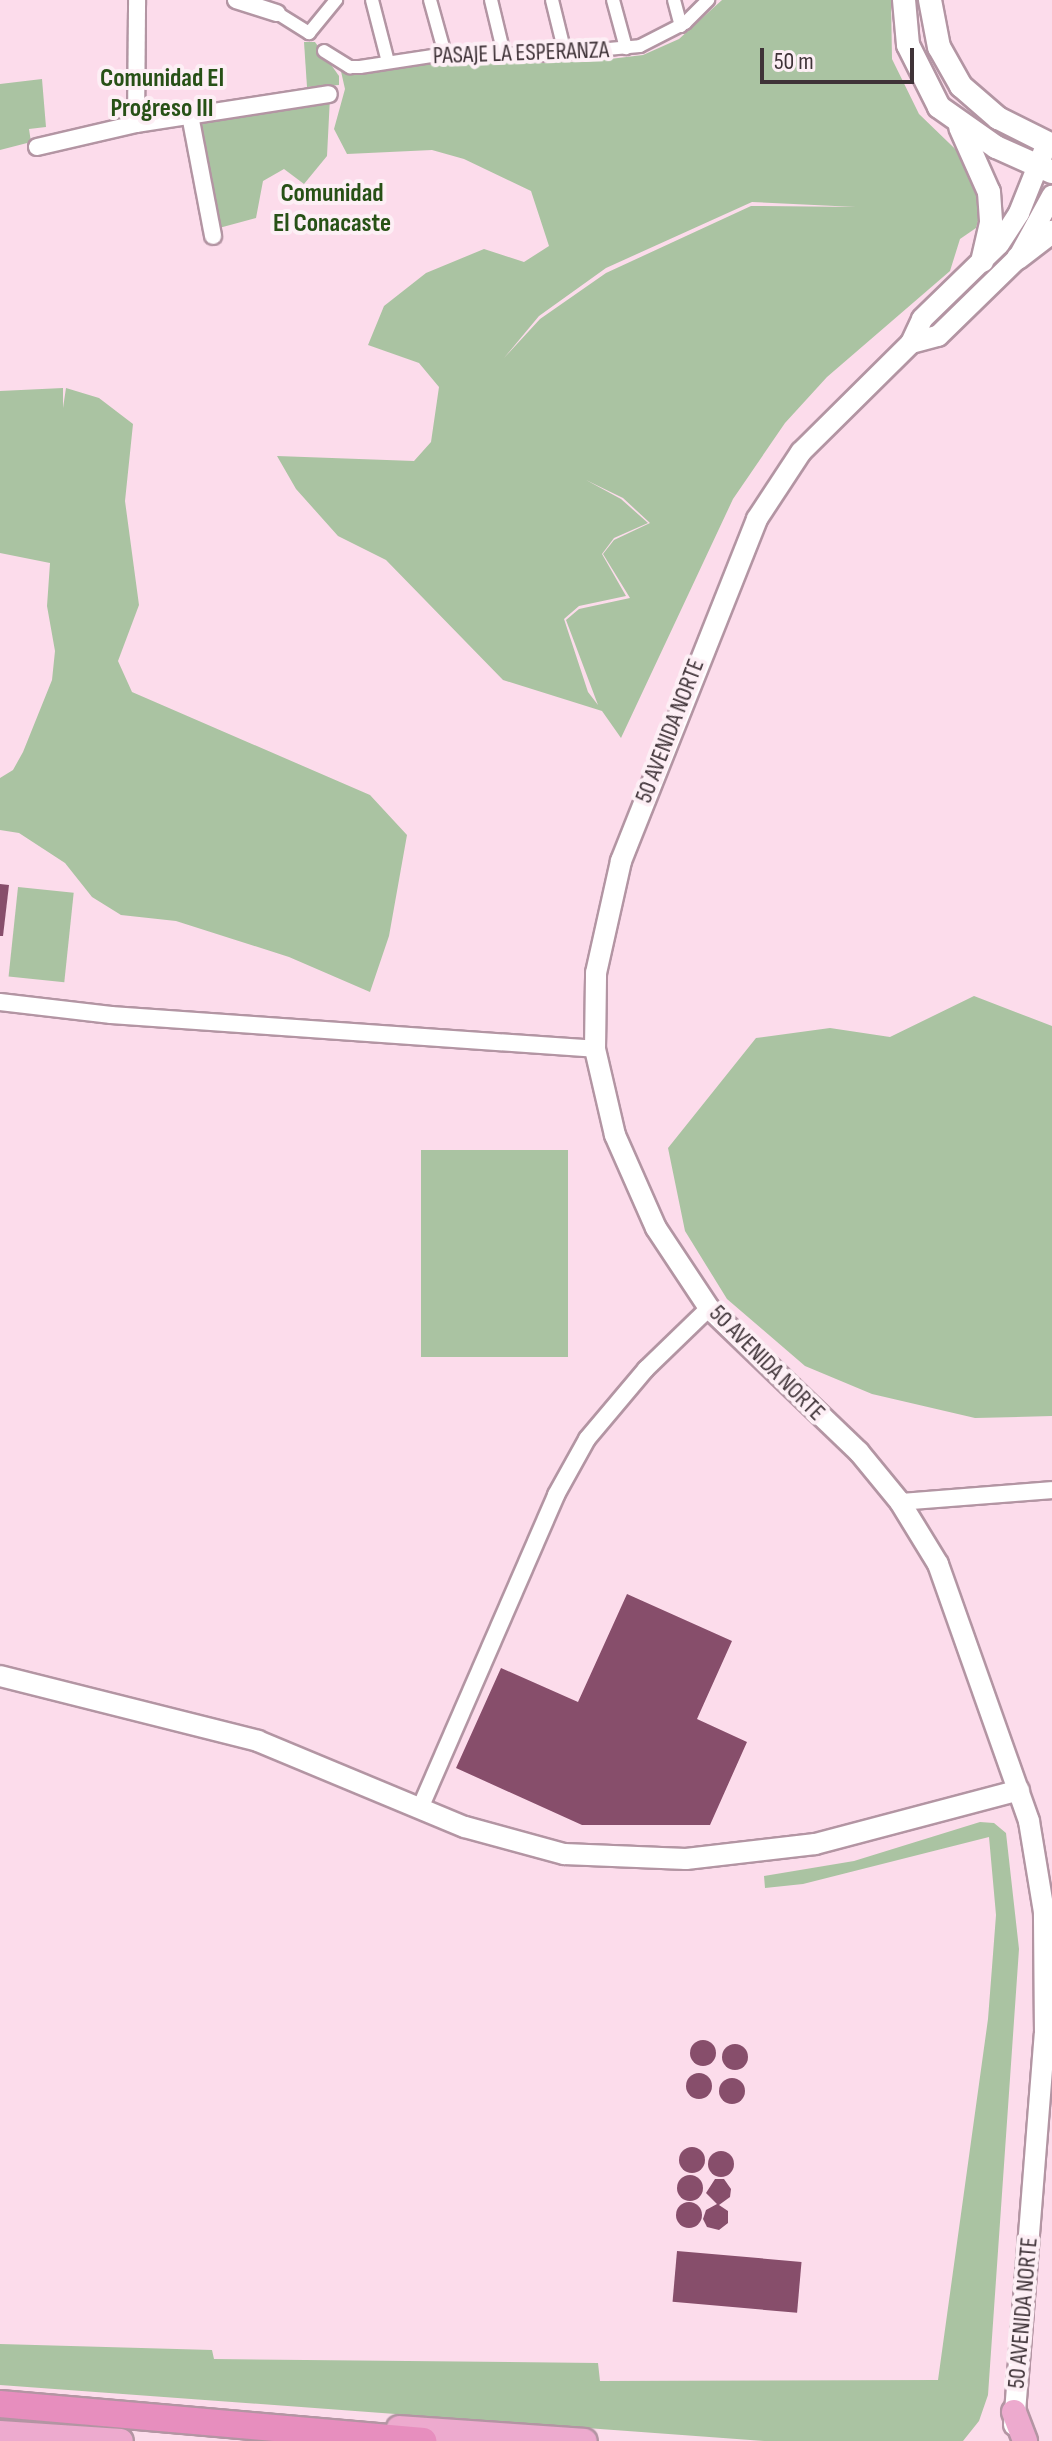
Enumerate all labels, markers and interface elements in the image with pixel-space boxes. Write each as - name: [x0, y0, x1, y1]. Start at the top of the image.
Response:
- scale bar: [764, 32, 918, 82]
- street label: PASAJE LA ESPERANZA: [432, 36, 610, 70]
- text: 50 m: [774, 47, 814, 76]
- district label: Comunidad El Progreso III: [100, 63, 224, 124]
- district label: Comunidad El Conacaste: [273, 178, 391, 240]
- street label: 50 AVENIDA NORTE: [629, 655, 711, 807]
- street label: 50 AVENIDA NORTE: [703, 1299, 831, 1427]
- street label: 50 AVENIDA NORTE: [1002, 2236, 1044, 2390]

